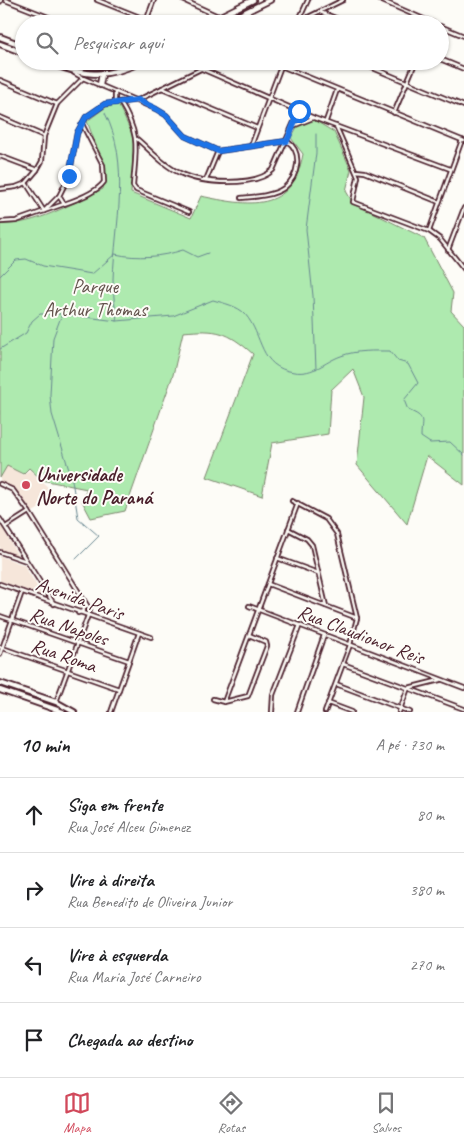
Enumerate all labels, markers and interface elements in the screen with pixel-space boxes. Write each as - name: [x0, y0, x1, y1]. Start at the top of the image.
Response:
- search box: [15, 15, 449, 70]
- icon: search: [33, 29, 61, 57]
- text: Pesquisar aqui: [73, 31, 163, 55]
- route start: [288, 100, 311, 123]
- route end: [58, 165, 81, 188]
- park label: Parque Arthur Thomas: [43, 274, 149, 322]
- place label: Universidade Norte do Paraná: [36, 462, 154, 510]
- marker: Universidade Norte do Paraná: [20, 479, 32, 491]
- street label: Avenida Paris: [32, 571, 129, 627]
- street label: Rua Claudionor Reis: [294, 599, 430, 671]
- street label: Rua Napoles: [26, 601, 113, 652]
- street label: Rua Roma: [28, 633, 101, 679]
- text: 10 min: [20, 732, 70, 758]
- text: A pé · 730 m: [376, 735, 444, 755]
- text: Siga em frente: [67, 793, 163, 817]
- icon: ahead: [20, 801, 48, 829]
- text: 80 m: [417, 805, 444, 825]
- text: Rua José Alceu Gimenez: [67, 817, 190, 837]
- text: Vire à direita: [67, 868, 154, 892]
- icon: right: [20, 876, 48, 904]
- text: 380 m: [410, 880, 444, 900]
- text: Rua Benedito de Oliveira Junior: [67, 892, 232, 912]
- text: Vire à esquerda: [67, 943, 167, 967]
- icon: left: [20, 951, 48, 979]
- text: 270 m: [410, 955, 444, 975]
- text: Rua Maria José Carneiro: [67, 967, 201, 987]
- icon: arrive: [20, 1026, 48, 1054]
- text: Chegada ao destino: [67, 1028, 193, 1052]
- tab: Mapa: [63, 1089, 91, 1136]
- tab: Rotas: [217, 1089, 245, 1136]
- tab: Salvos: [371, 1089, 401, 1136]

